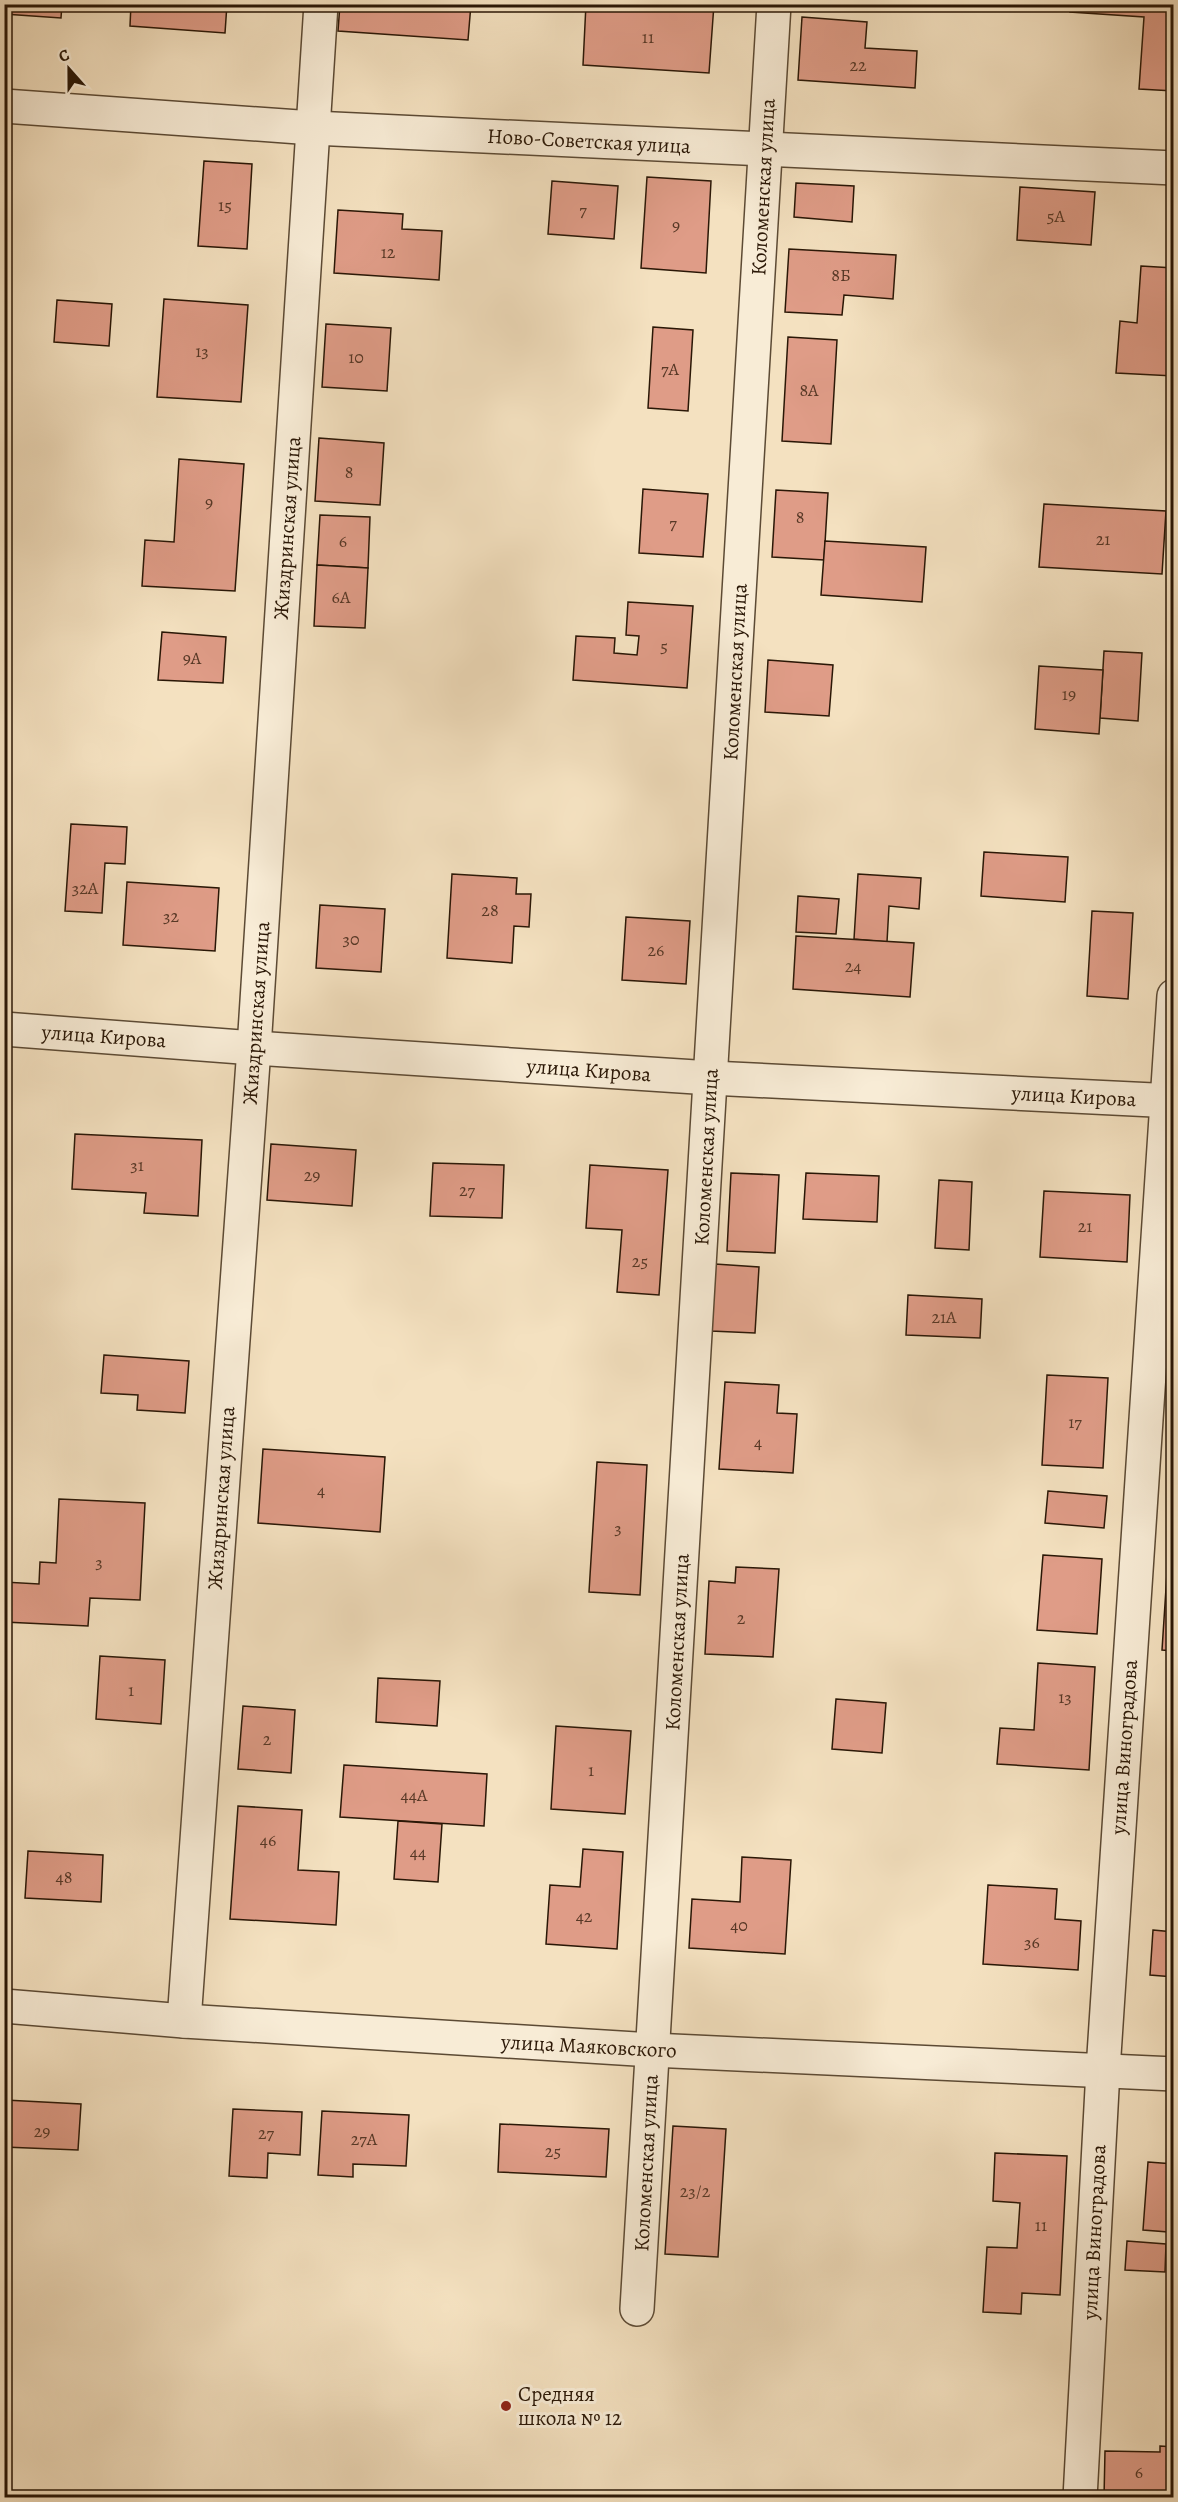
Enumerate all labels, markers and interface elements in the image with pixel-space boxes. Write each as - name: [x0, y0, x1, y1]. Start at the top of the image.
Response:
- house number: 11: [642, 25, 654, 49]
- north arrow: [39, 39, 99, 99]
- text: С: [55, 44, 73, 68]
- house number: 22: [849, 53, 867, 77]
- street label: Коломенская улица: [744, 97, 782, 276]
- street label: Ново-Советская улица: [486, 122, 692, 160]
- house number: 15: [218, 193, 232, 217]
- house number: 7: [579, 198, 587, 222]
- house number: 5А: [1047, 204, 1066, 228]
- house number: 9: [672, 213, 680, 237]
- house number: 12: [381, 240, 396, 264]
- house number: 8Б: [831, 263, 851, 287]
- house number: 13: [195, 339, 209, 363]
- house number: 10: [348, 345, 364, 369]
- house number: 7А: [661, 357, 680, 381]
- house number: 8А: [799, 378, 819, 402]
- street label: Жиздринская улица: [267, 435, 307, 621]
- house number: 8: [345, 460, 353, 484]
- house number: 9: [205, 490, 213, 514]
- house number: 8: [796, 505, 804, 529]
- house number: 7: [669, 511, 677, 535]
- house number: 21: [1096, 527, 1110, 551]
- house number: 6: [339, 529, 347, 553]
- street label: Коломенская улица: [716, 582, 754, 761]
- house number: 6А: [332, 585, 351, 609]
- house number: 5: [660, 634, 668, 658]
- house number: 9А: [183, 646, 202, 670]
- house number: 19: [1062, 682, 1076, 706]
- house number: 32А: [72, 876, 99, 900]
- house number: 28: [481, 898, 499, 922]
- house number: 32: [163, 904, 179, 928]
- street label: Жиздринская улица: [236, 920, 276, 1106]
- house number: 30: [342, 927, 360, 951]
- house number: 26: [648, 938, 664, 962]
- house number: 24: [845, 954, 861, 978]
- street label: улица Кирова: [40, 1018, 168, 1054]
- street label: улица Кирова: [525, 1052, 653, 1088]
- street label: Коломенская улица: [687, 1067, 725, 1246]
- street label: улица Кирова: [1010, 1079, 1137, 1113]
- house number: 31: [130, 1153, 144, 1177]
- house number: 29: [304, 1163, 320, 1187]
- house number: 27: [459, 1178, 475, 1202]
- house number: 21: [1078, 1214, 1092, 1238]
- house number: 25: [632, 1249, 648, 1273]
- house number: 21А: [931, 1305, 957, 1329]
- street label: Жиздринская улица: [201, 1405, 241, 1591]
- house number: 17: [1068, 1410, 1082, 1434]
- house number: 4: [754, 1430, 762, 1454]
- house number: 4: [317, 1478, 325, 1502]
- house number: 3: [614, 1516, 622, 1540]
- house number: 3: [95, 1550, 103, 1574]
- street label: Коломенская улица: [658, 1552, 696, 1731]
- house number: 2: [737, 1606, 746, 1630]
- street label: улица Виноградова: [1104, 1658, 1144, 1836]
- house number: 1: [128, 1678, 134, 1702]
- house number: 13: [1058, 1685, 1072, 1709]
- house number: 2: [263, 1727, 272, 1751]
- house number: 1: [588, 1758, 594, 1782]
- house number: 44А: [401, 1783, 428, 1807]
- house number: 46: [260, 1828, 276, 1852]
- house number: 44: [410, 1840, 426, 1864]
- house number: 48: [56, 1865, 72, 1889]
- house number: 42: [576, 1904, 593, 1928]
- house number: 40: [730, 1913, 748, 1937]
- house number: 36: [1024, 1930, 1040, 1954]
- street label: улица Маяковского: [499, 2027, 678, 2065]
- street label: Коломенская улица: [627, 2073, 665, 2252]
- house number: 29: [34, 2119, 50, 2143]
- house number: 27: [258, 2121, 274, 2145]
- house number: 27А: [351, 2127, 378, 2151]
- house number: 25: [545, 2139, 561, 2163]
- street label: улица Виноградова: [1075, 2143, 1113, 2321]
- house number: 23/2: [680, 2179, 711, 2203]
- house number: 11: [1035, 2213, 1047, 2237]
- place label: Средняя школа № 12: [518, 2380, 622, 2432]
- marker: Средняя школа № 12: [499, 2399, 513, 2413]
- house number: 6: [1135, 2460, 1143, 2484]

